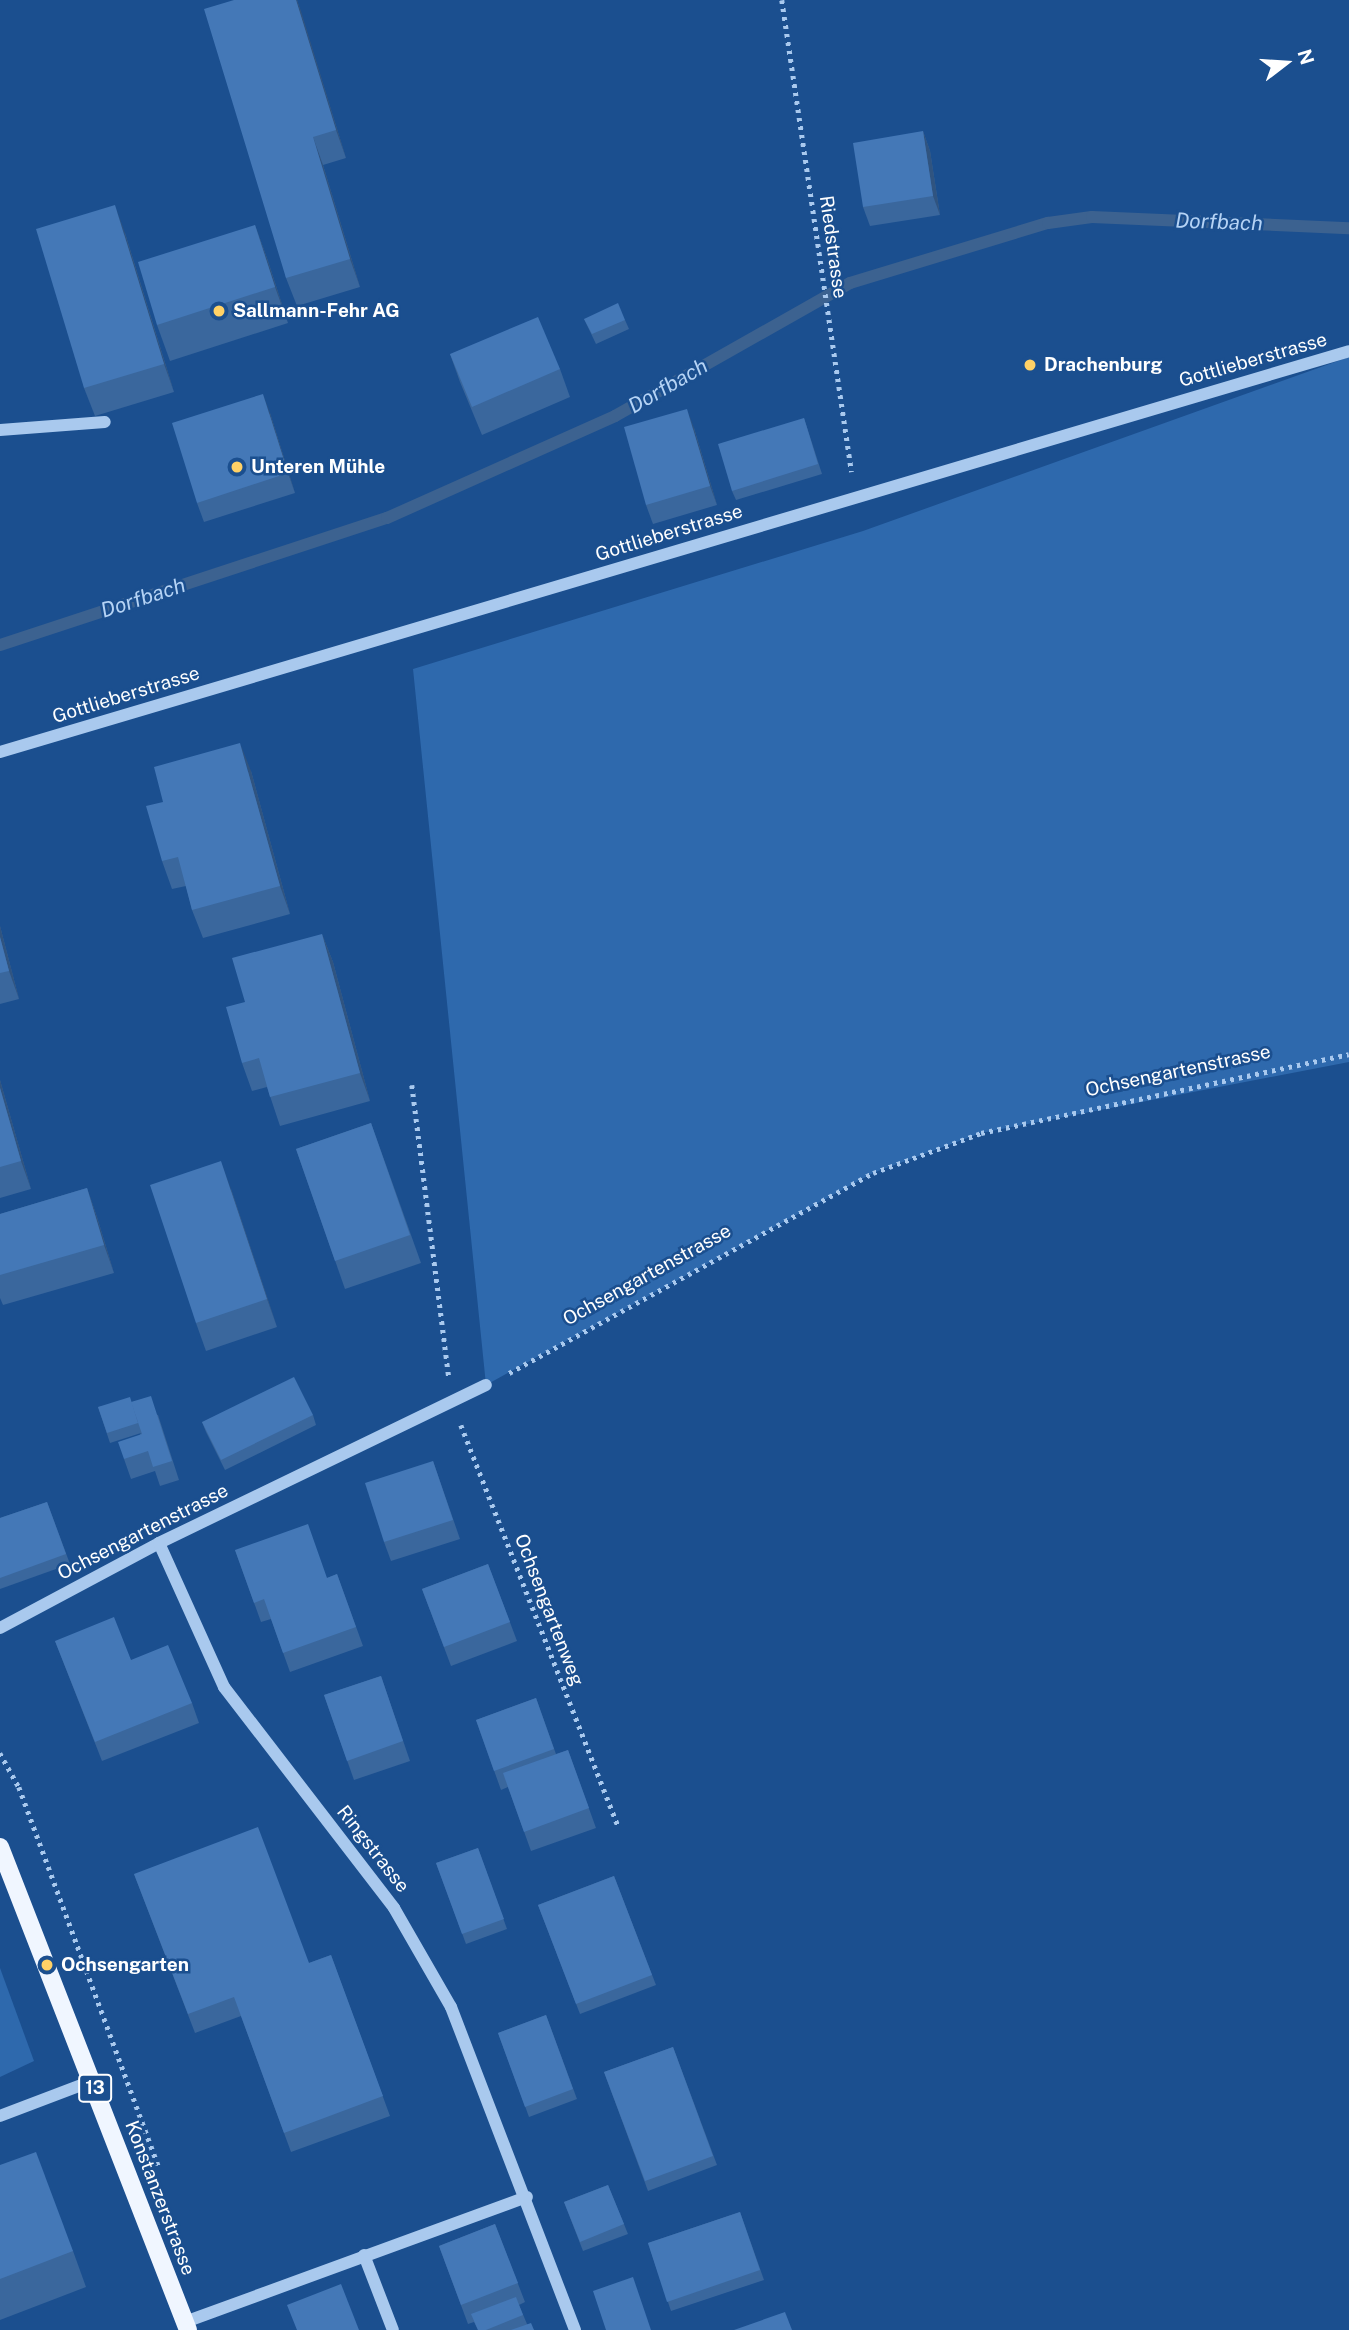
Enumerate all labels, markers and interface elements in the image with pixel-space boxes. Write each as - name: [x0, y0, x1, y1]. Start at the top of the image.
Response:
- north arrow: [1251, 28, 1321, 98]
- text: N: [1293, 47, 1319, 67]
- street label: Riedstrasse: [814, 194, 852, 300]
- water label: Dorfbach: [1175, 208, 1263, 236]
- place label: Sallmann-Fehr AG: [233, 300, 400, 322]
- marker: Sallmann-Fehr AG: [211, 303, 227, 319]
- street label: Gottlieberstrasse: [1176, 328, 1330, 392]
- water label: Dorfbach: [624, 353, 712, 419]
- place label: Drachenburg: [1044, 354, 1162, 376]
- marker: Drachenburg: [1022, 357, 1038, 373]
- place label: Unteren Mühle: [251, 456, 385, 478]
- marker: Unteren Mühle: [229, 459, 245, 475]
- street label: Gottlieberstrasse: [593, 500, 745, 566]
- water label: Dorfbach: [97, 572, 189, 624]
- street label: Gottlieberstrasse: [50, 662, 202, 728]
- street label: Ochsengartenstrasse: [1083, 1040, 1273, 1102]
- street label: Ochsengartenstrasse: [559, 1219, 735, 1331]
- street label: Ochsengartenstrasse: [54, 1479, 232, 1585]
- street label: Ochsengartenweg: [509, 1531, 589, 1689]
- street label: Ringstrasse: [332, 1801, 414, 1897]
- place label: Ochsengarten: [61, 1954, 189, 1976]
- marker: Ochsengarten: [39, 1957, 55, 1973]
- road number: 13: [78, 2074, 112, 2102]
- street label: Konstanzerstrasse: [120, 2118, 200, 2278]

